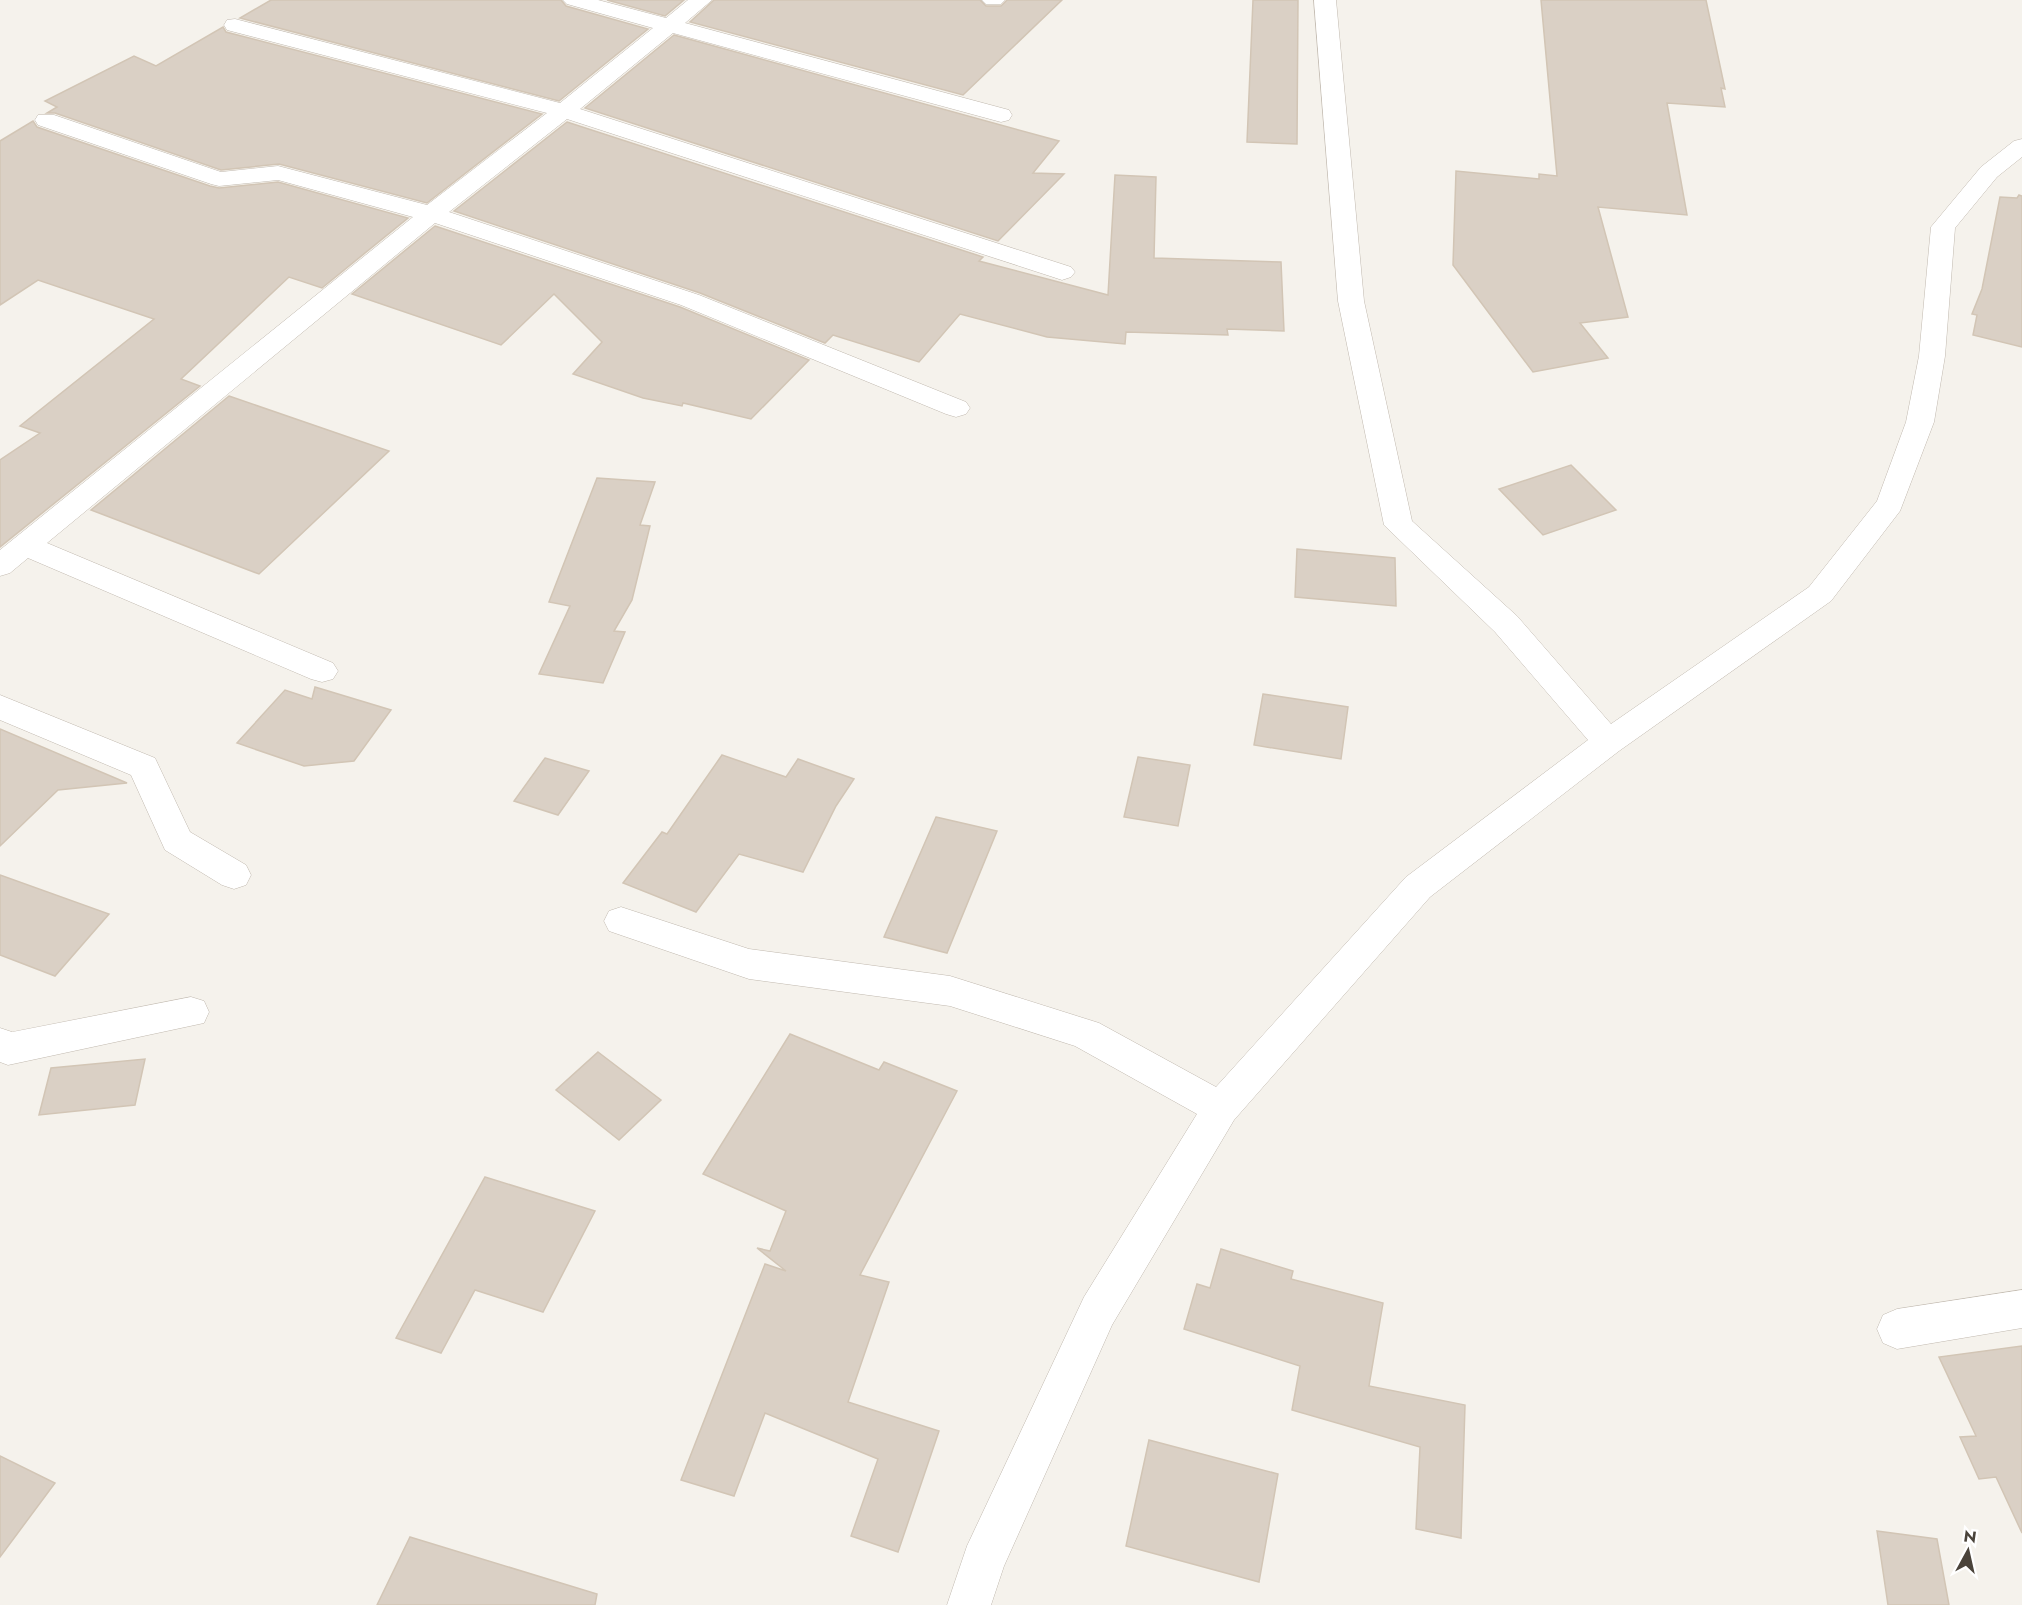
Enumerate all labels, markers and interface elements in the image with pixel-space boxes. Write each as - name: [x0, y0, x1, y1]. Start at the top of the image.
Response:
- north arrow: [1938, 1521, 1998, 1581]
- text: N: [1962, 1524, 1978, 1549]

